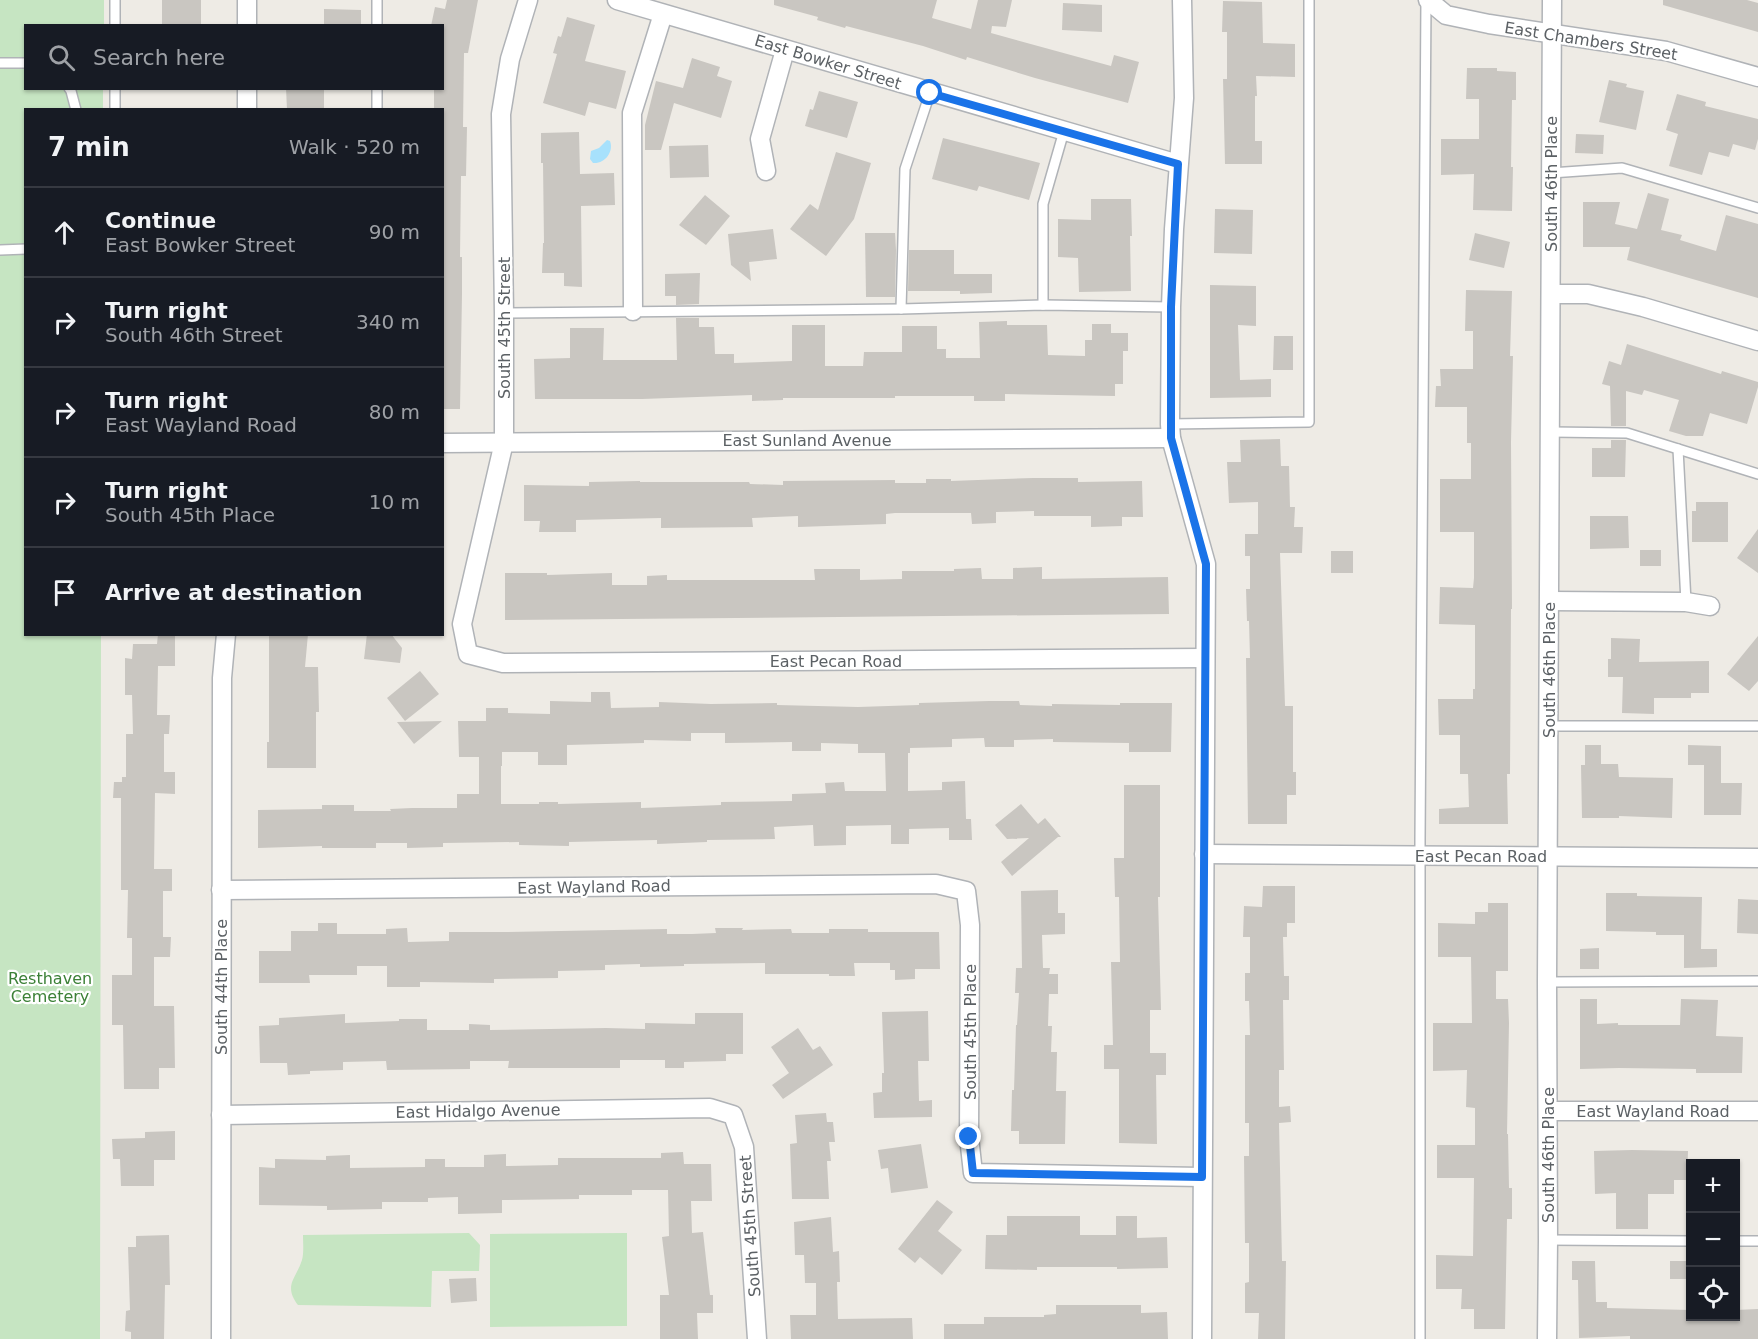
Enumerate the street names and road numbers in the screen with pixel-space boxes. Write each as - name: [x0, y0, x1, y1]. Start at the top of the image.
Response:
- street label: East Chambers Street: [1503, 18, 1679, 64]
- street label: East Bowker Street: [752, 31, 904, 93]
- street label: South 46th Place: [1542, 116, 1561, 252]
- street label: South 45th Street: [495, 257, 514, 399]
- street label: East Sunland Avenue: [722, 431, 892, 450]
- street label: South 46th Place: [1540, 602, 1559, 738]
- street label: East Pecan Road: [770, 652, 902, 671]
- street label: East Pecan Road: [1415, 847, 1547, 866]
- street label: East Wayland Road: [517, 876, 671, 898]
- street label: South 44th Place: [212, 919, 231, 1055]
- street label: South 45th Place: [961, 964, 980, 1100]
- street label: South 46th Place: [1539, 1087, 1558, 1223]
- street label: East Hidalgo Avenue: [395, 1100, 561, 1122]
- street label: East Wayland Road: [1576, 1102, 1730, 1121]
- street label: South 45th Street: [736, 1154, 764, 1298]

